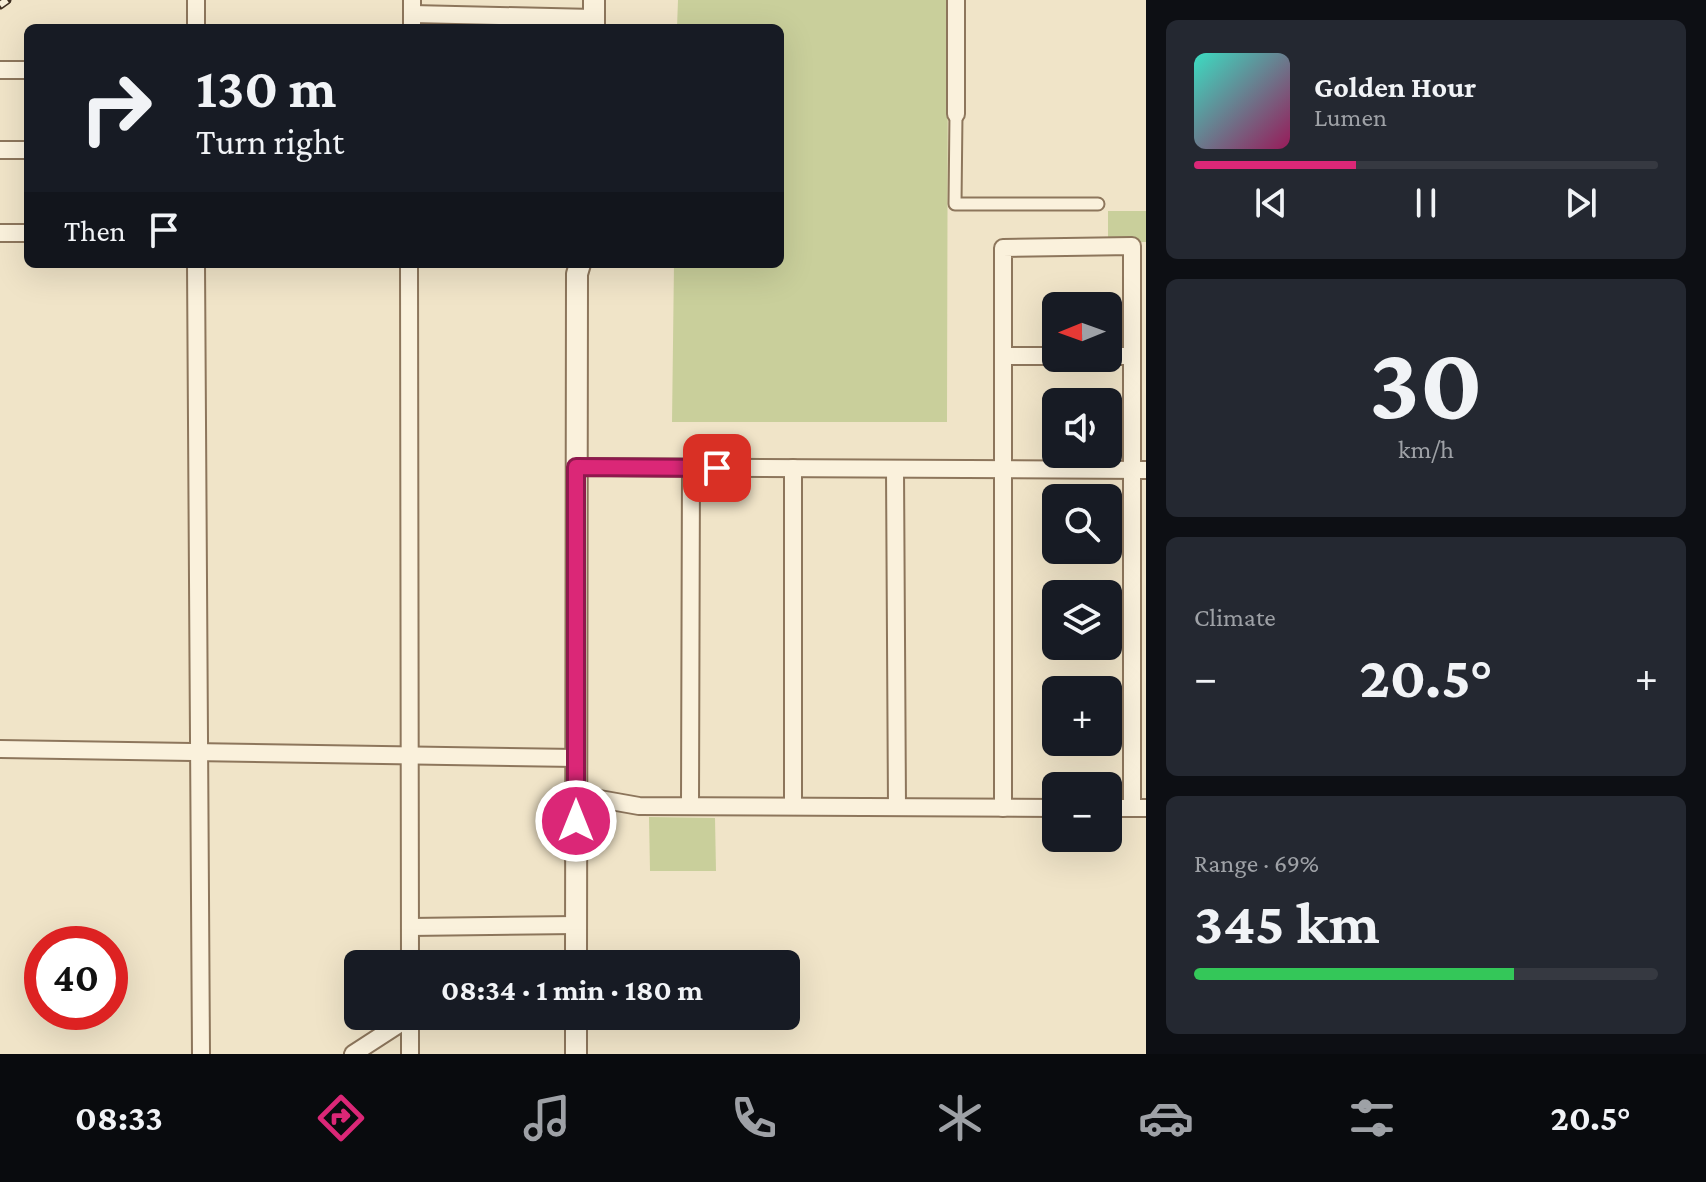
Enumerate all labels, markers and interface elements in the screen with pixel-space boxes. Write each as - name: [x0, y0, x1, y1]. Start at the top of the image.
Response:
- icon: right: [64, 56, 168, 160]
- text: 130 m: [196, 57, 337, 119]
- text: Golden Hour: [1314, 70, 1476, 103]
- text: Lumen: [1314, 103, 1387, 132]
- text: Turn right: [196, 122, 344, 162]
- icon: previous: [1249, 181, 1293, 225]
- icon: pause: [1404, 181, 1448, 225]
- icon: next: [1559, 181, 1603, 225]
- icon: arrive: [142, 208, 186, 252]
- text: Then: [64, 214, 126, 247]
- north arrow: [1042, 292, 1122, 372]
- map controls: [1042, 292, 1122, 852]
- text: 30: [1369, 325, 1483, 440]
- button: sound: [1042, 388, 1122, 468]
- pin: [683, 434, 751, 502]
- text: km/h: [1398, 435, 1454, 464]
- icon: arrive: [695, 446, 739, 490]
- button: search: [1042, 484, 1122, 564]
- button: layers: [1042, 580, 1122, 660]
- text: Climate: [1194, 603, 1276, 632]
- text: 20.5°: [1359, 643, 1493, 710]
- text: −: [1194, 653, 1217, 701]
- text: +: [1635, 653, 1658, 701]
- button: +: [1042, 676, 1122, 756]
- button: −: [1042, 772, 1122, 852]
- position arrow: [534, 779, 618, 863]
- text: Range · 69%: [1194, 849, 1319, 878]
- text: 345 km: [1194, 889, 1380, 956]
- speed limit sign: 40: [24, 926, 128, 1030]
- text: 08:34 · 1 min · 180 m: [441, 973, 703, 1006]
- icon: directions: [313, 1090, 369, 1146]
- icon: music: [519, 1090, 575, 1146]
- icon: phone: [726, 1090, 782, 1146]
- icon: climate: [932, 1090, 988, 1146]
- icon: car: [1138, 1090, 1194, 1146]
- icon: filters: [1344, 1090, 1400, 1146]
- text: 08:33: [75, 1098, 163, 1138]
- text: 20.5°: [1551, 1098, 1631, 1138]

